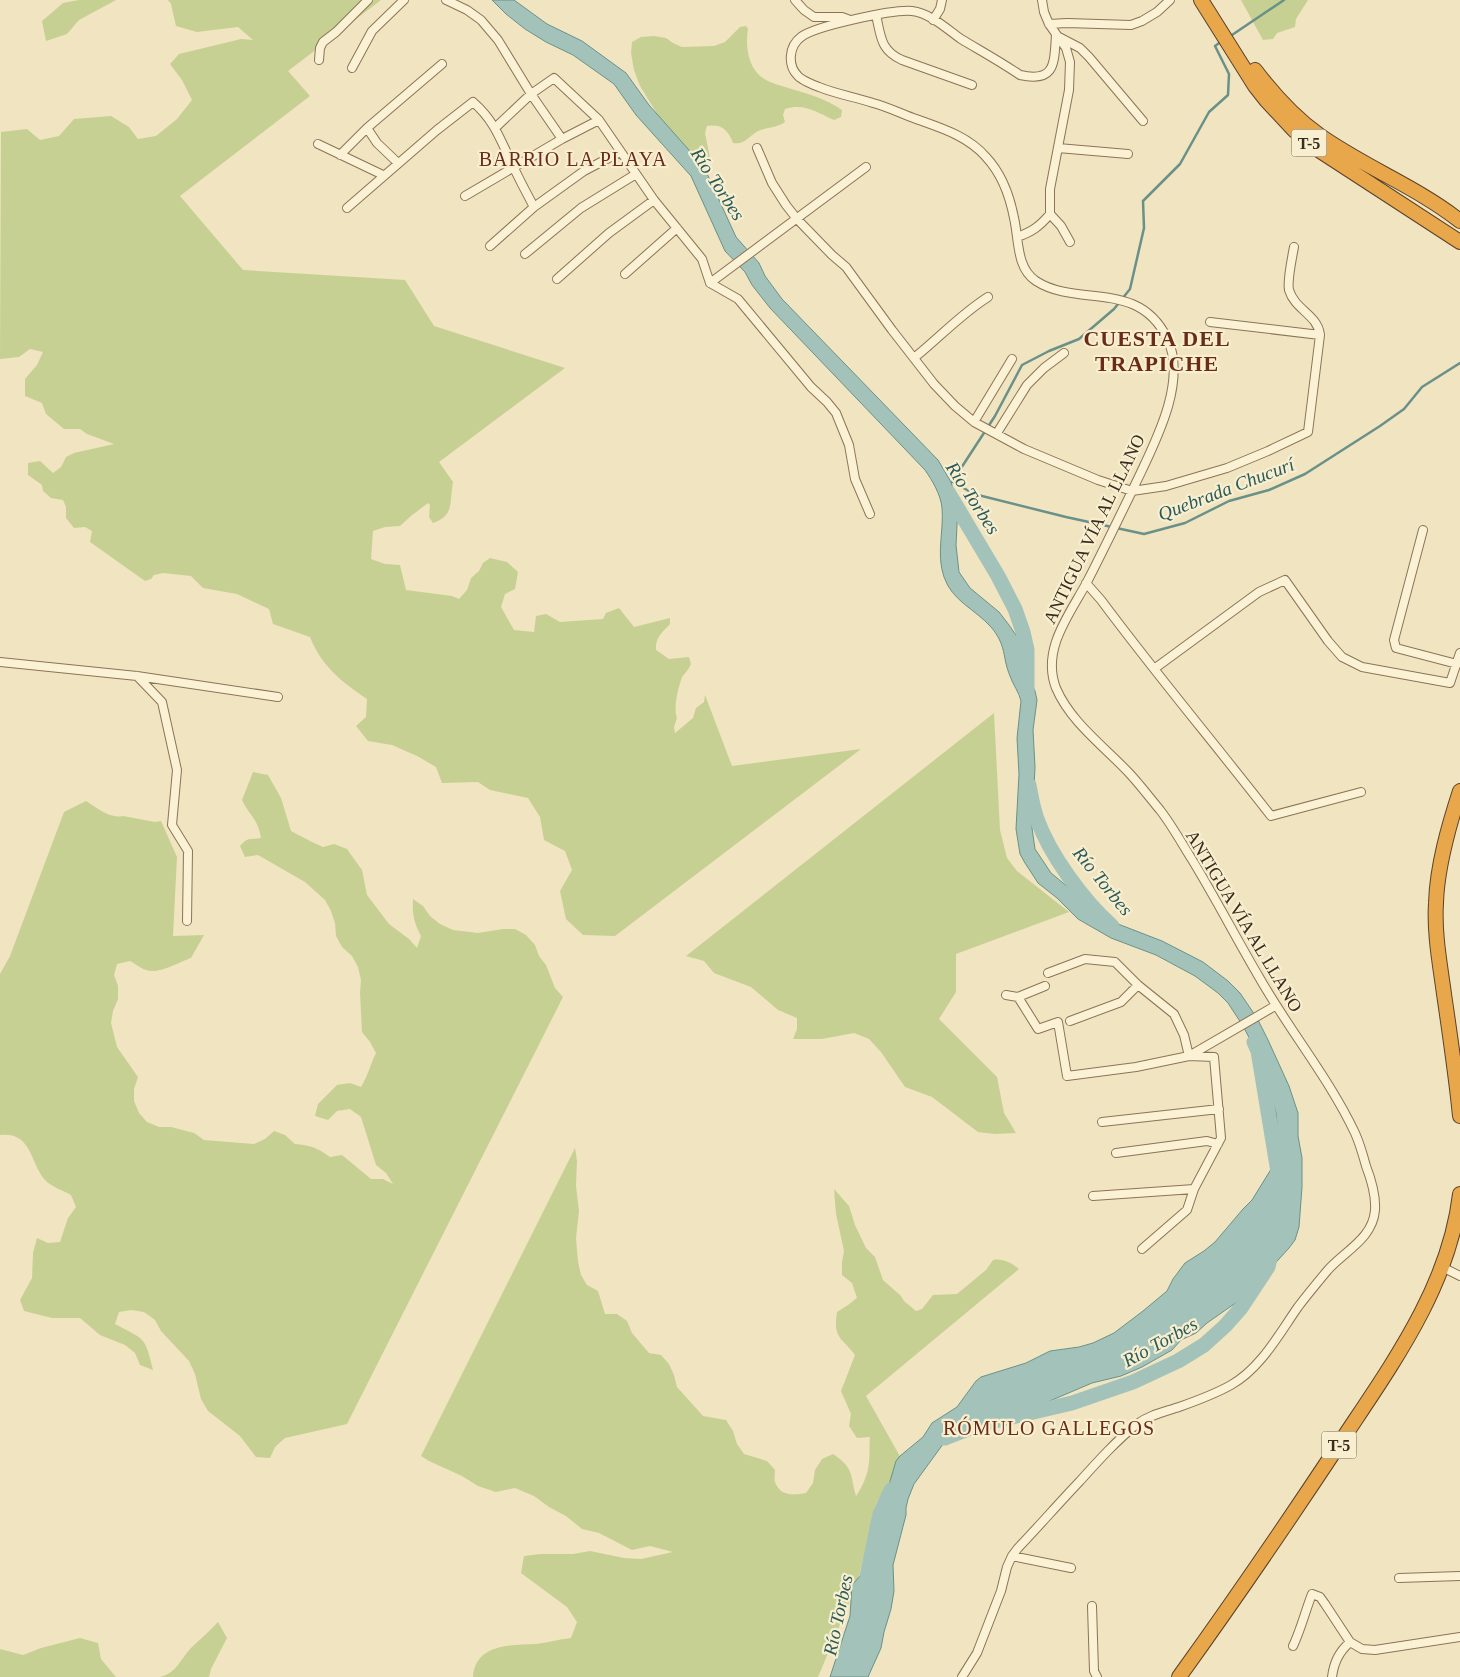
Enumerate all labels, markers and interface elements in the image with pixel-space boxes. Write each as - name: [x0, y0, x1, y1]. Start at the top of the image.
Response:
- road number: T-5: [1292, 130, 1326, 156]
- water label: Río Torbes: [686, 143, 749, 224]
- district label: BARRIO LA PLAYA: [479, 148, 667, 170]
- district label: CUESTA DEL TRAPICHE: [1083, 326, 1231, 376]
- street label: ANTIGUA VÍA AL LLANO: [1038, 430, 1149, 627]
- water label: Quebrada Chucurí: [1155, 453, 1299, 525]
- water label: Río Torbes: [941, 457, 1004, 538]
- street label: ANTIGUA VÍA AL LLANO: [1182, 826, 1307, 1016]
- water label: Río Torbes: [1068, 842, 1137, 920]
- water label: Río Torbes: [1118, 1313, 1201, 1372]
- district label: RÓMULO GALLEGOS: [943, 1416, 1155, 1439]
- road number: T-5: [1322, 1432, 1356, 1458]
- water label: Río Torbes: [819, 1573, 857, 1658]

